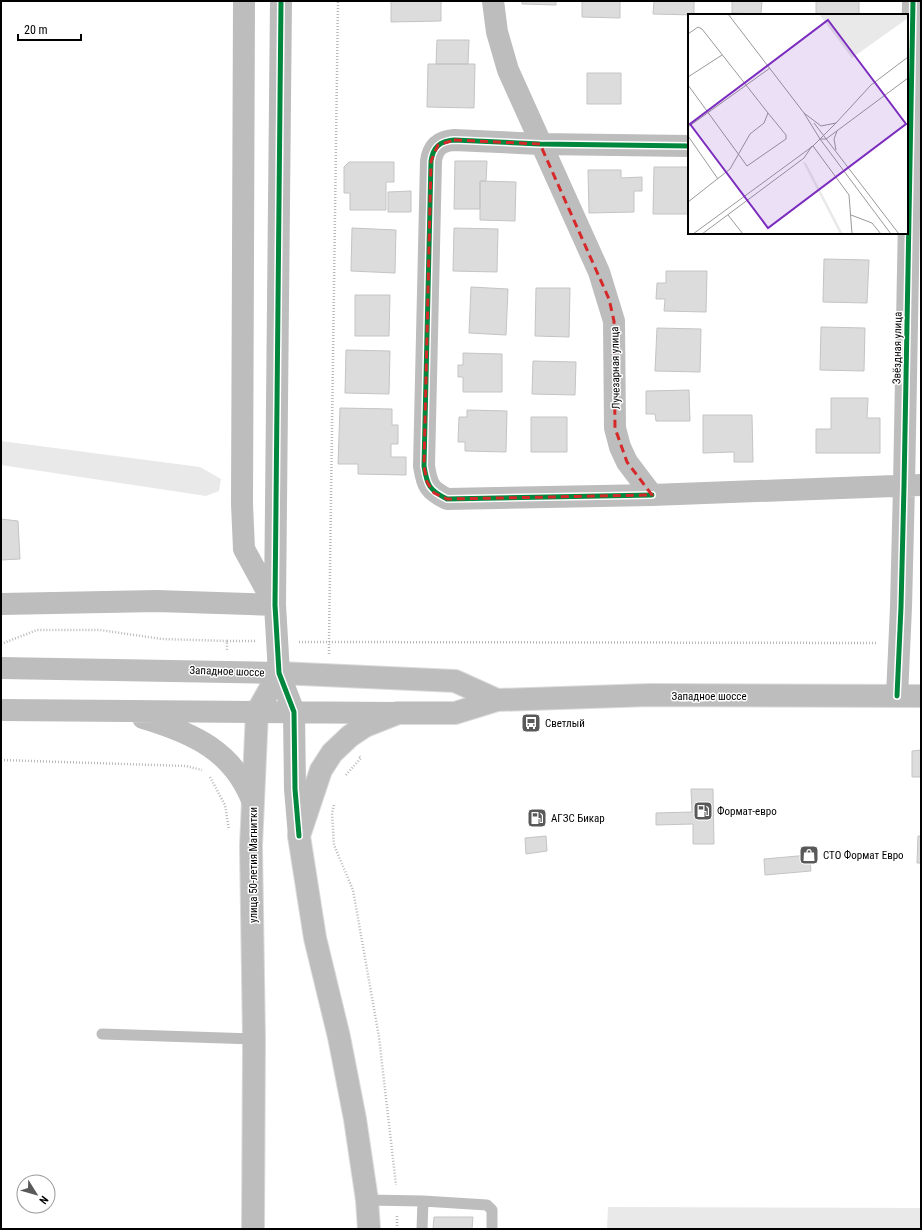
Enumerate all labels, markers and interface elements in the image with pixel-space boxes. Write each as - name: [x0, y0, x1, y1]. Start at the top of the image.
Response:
- inset map: [688, 14, 908, 234]
- scale bar: [18, 16, 81, 42]
- text: 20 m: [24, 23, 48, 37]
- street label: Звёздная улица: [890, 312, 905, 384]
- street label: Лучезарная улица: [608, 327, 623, 409]
- street label: Западное шоссе: [189, 664, 265, 679]
- street label: Западное шоссе: [671, 690, 747, 703]
- bus stop icon: Светлый: [520, 712, 542, 734]
- place label: Светлый: [545, 717, 585, 730]
- fuel station icon: Формат-евро: [692, 800, 714, 822]
- place label: Формат-евро: [717, 805, 777, 818]
- street label: улица 50-летия Магнитки: [247, 807, 260, 923]
- fuel station icon: АГЗС Бикар: [526, 807, 548, 829]
- place label: АГЗС Бикар: [551, 812, 605, 825]
- shop icon: СТО Формат Евро: [798, 844, 820, 866]
- place label: СТО Формат Евро: [823, 849, 904, 862]
- north arrow: [16, 1174, 56, 1214]
- text: N: [36, 1193, 51, 1207]

